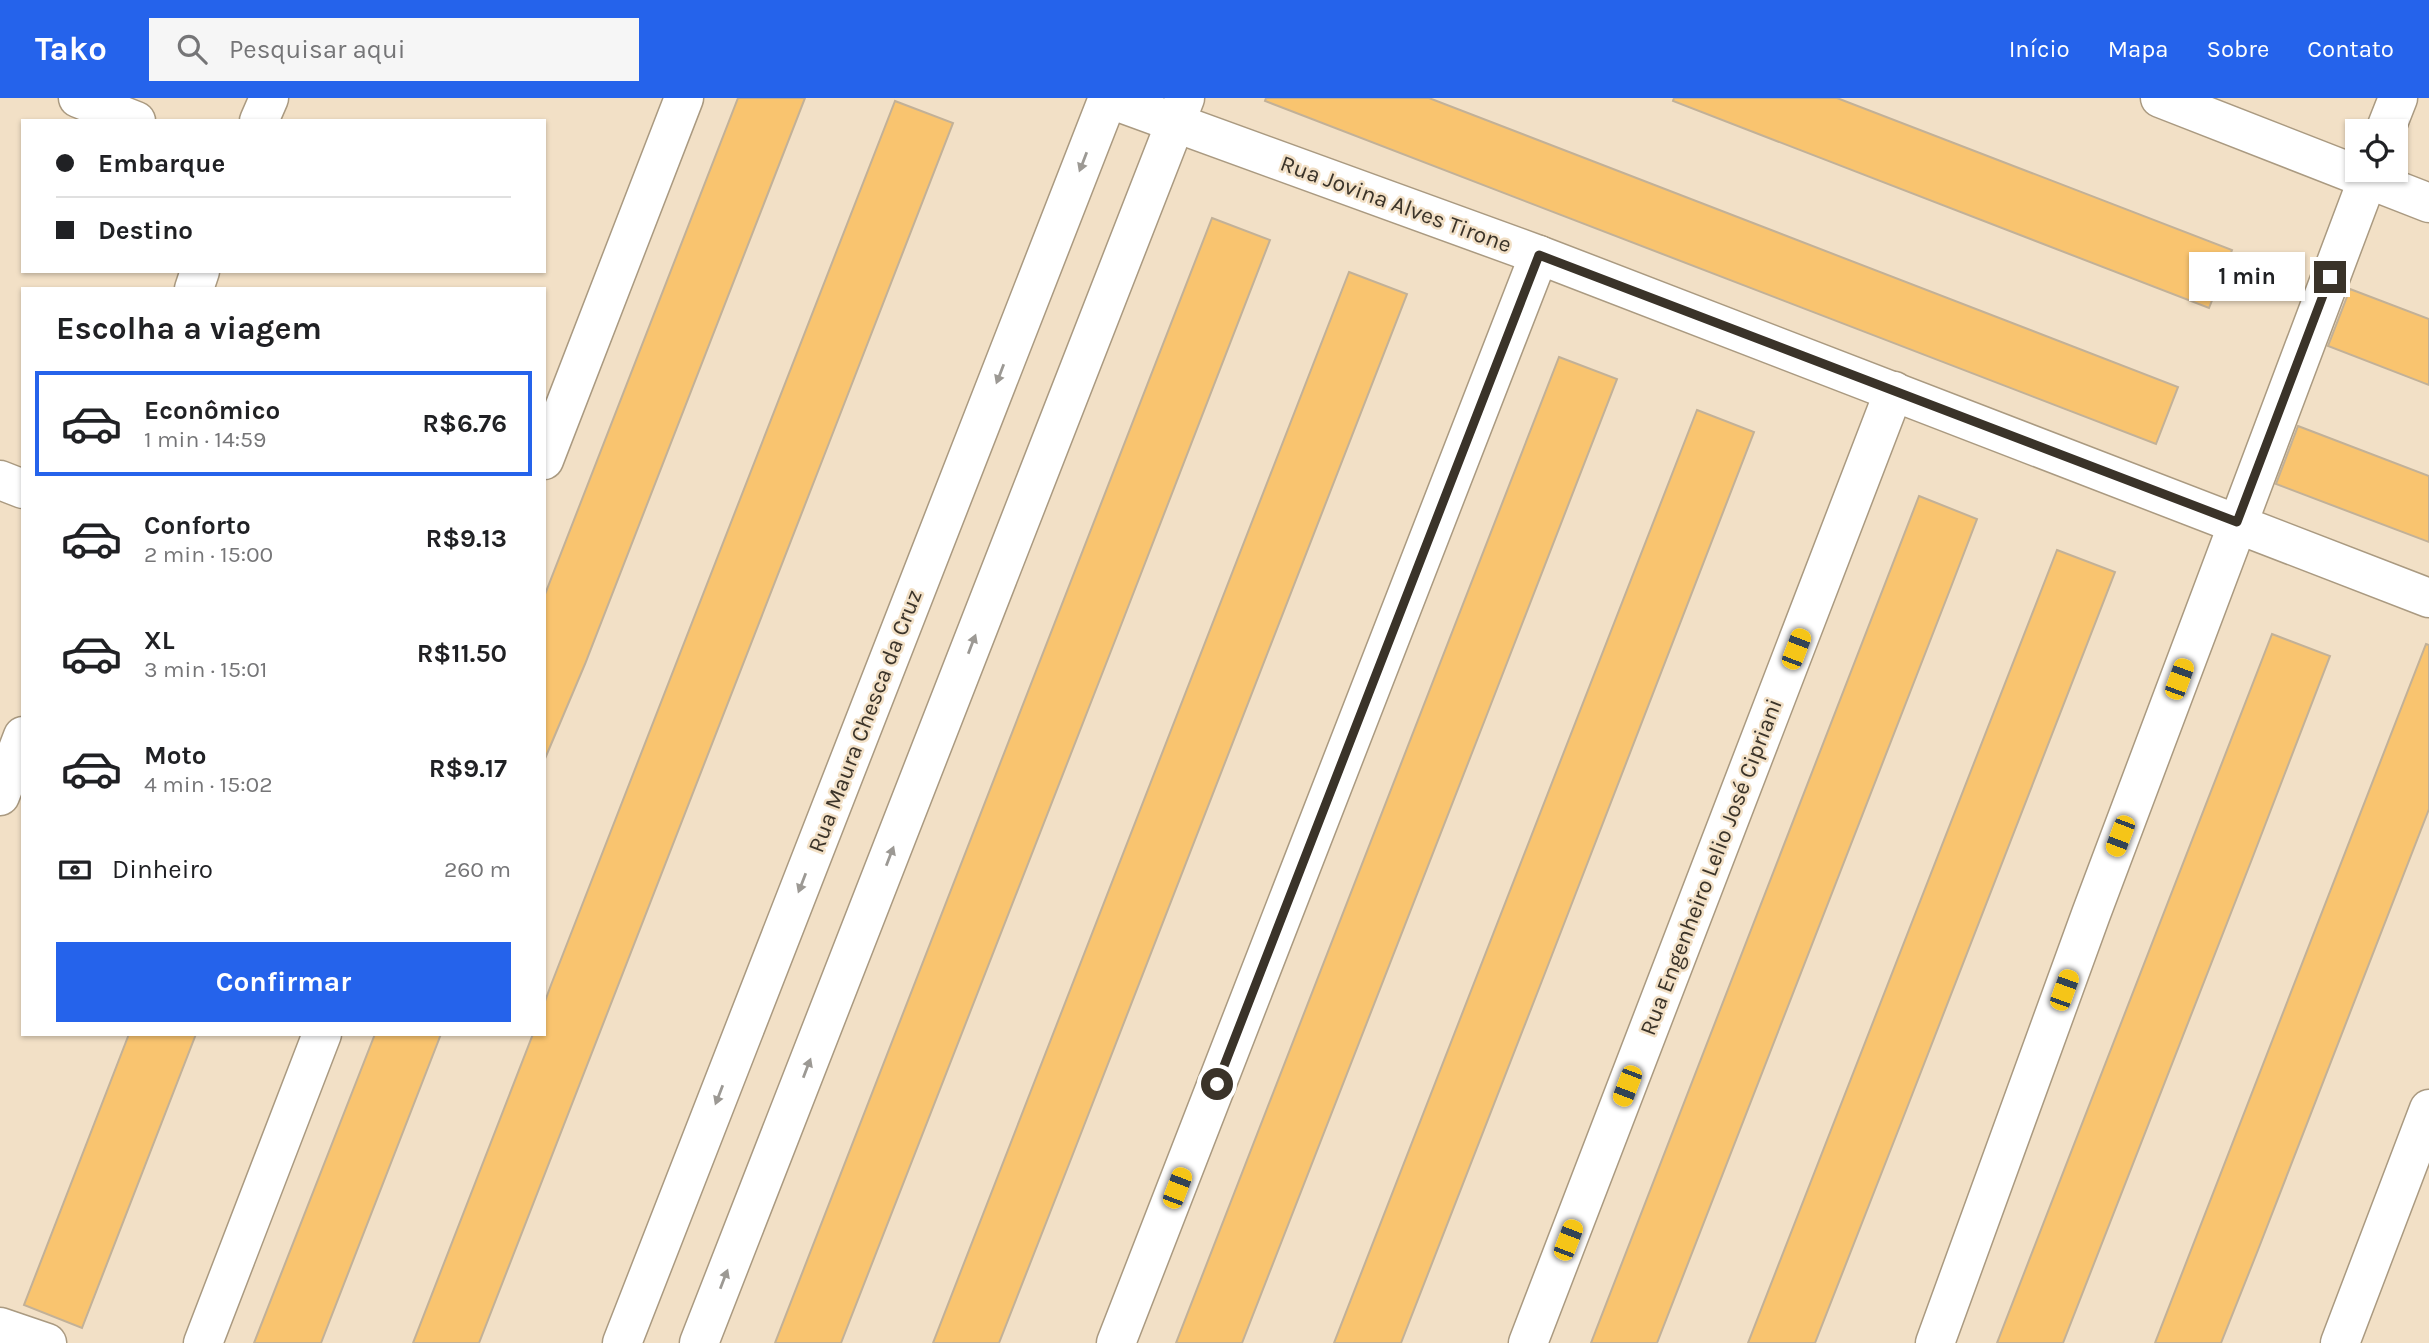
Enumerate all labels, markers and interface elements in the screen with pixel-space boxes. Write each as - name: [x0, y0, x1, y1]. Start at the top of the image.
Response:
- search box: [149, 18, 639, 81]
- text: Tako: [35, 30, 107, 68]
- icon: search: [173, 30, 211, 68]
- text: Pesquisar aqui: [229, 34, 406, 65]
- text: Início: [2009, 35, 2070, 63]
- text: Mapa: [2108, 35, 2168, 63]
- text: Sobre: [2206, 35, 2269, 63]
- text: Contato: [2307, 35, 2394, 63]
- map controls: [2345, 119, 2408, 182]
- button: locate: [2345, 119, 2408, 182]
- text: Embarque: [98, 148, 225, 179]
- street label: Rua Jovina Alves Tirone: [1277, 150, 1515, 258]
- one-way arrow: [1077, 152, 1088, 173]
- text: Destino: [98, 215, 193, 246]
- callout: 1 min: [2190, 252, 2306, 302]
- route end: [2314, 261, 2346, 293]
- text: 1 min: [2218, 263, 2276, 290]
- text: Escolha a viagem: [56, 310, 322, 347]
- one-way arrow: [995, 364, 1006, 385]
- icon: car: [60, 392, 123, 455]
- text: Econômico: [144, 395, 280, 426]
- text: R$6.76: [422, 408, 507, 439]
- text: 1 min · 14:59: [144, 426, 266, 453]
- icon: car: [60, 507, 123, 570]
- text: Conforto: [144, 510, 251, 541]
- text: R$9.13: [425, 523, 507, 554]
- text: 2 min · 15:00: [144, 541, 273, 568]
- street label: Rua Maura Chesca da Cruz: [802, 586, 928, 856]
- icon: car: [60, 622, 123, 685]
- text: XL: [144, 625, 175, 656]
- car: [1779, 626, 1814, 672]
- one-way arrow: [967, 633, 978, 654]
- text: R$11.50: [417, 638, 507, 669]
- text: 3 min · 15:01: [144, 656, 267, 683]
- car: [2162, 656, 2197, 702]
- street label: Rua Engenheiro Lelio José Cipriani: [1634, 695, 1788, 1039]
- icon: car: [60, 737, 123, 800]
- text: Moto: [144, 740, 206, 771]
- text: R$9.17: [429, 753, 507, 784]
- text: 4 min · 15:02: [144, 771, 272, 798]
- car: [2103, 813, 2138, 859]
- one-way arrow: [884, 845, 895, 866]
- icon: cash: [56, 851, 94, 889]
- text: Dinheiro: [112, 854, 213, 885]
- text: 260 m: [444, 856, 511, 883]
- one-way arrow: [796, 872, 807, 893]
- button: Confirmar: [56, 942, 511, 1022]
- car: [2047, 967, 2082, 1013]
- one-way arrow: [801, 1057, 812, 1078]
- car: [1610, 1063, 1645, 1109]
- route start: [1201, 1068, 1233, 1100]
- one-way arrow: [713, 1084, 724, 1105]
- car: [1160, 1165, 1195, 1211]
- car: [1551, 1217, 1586, 1263]
- one-way arrow: [719, 1269, 730, 1290]

